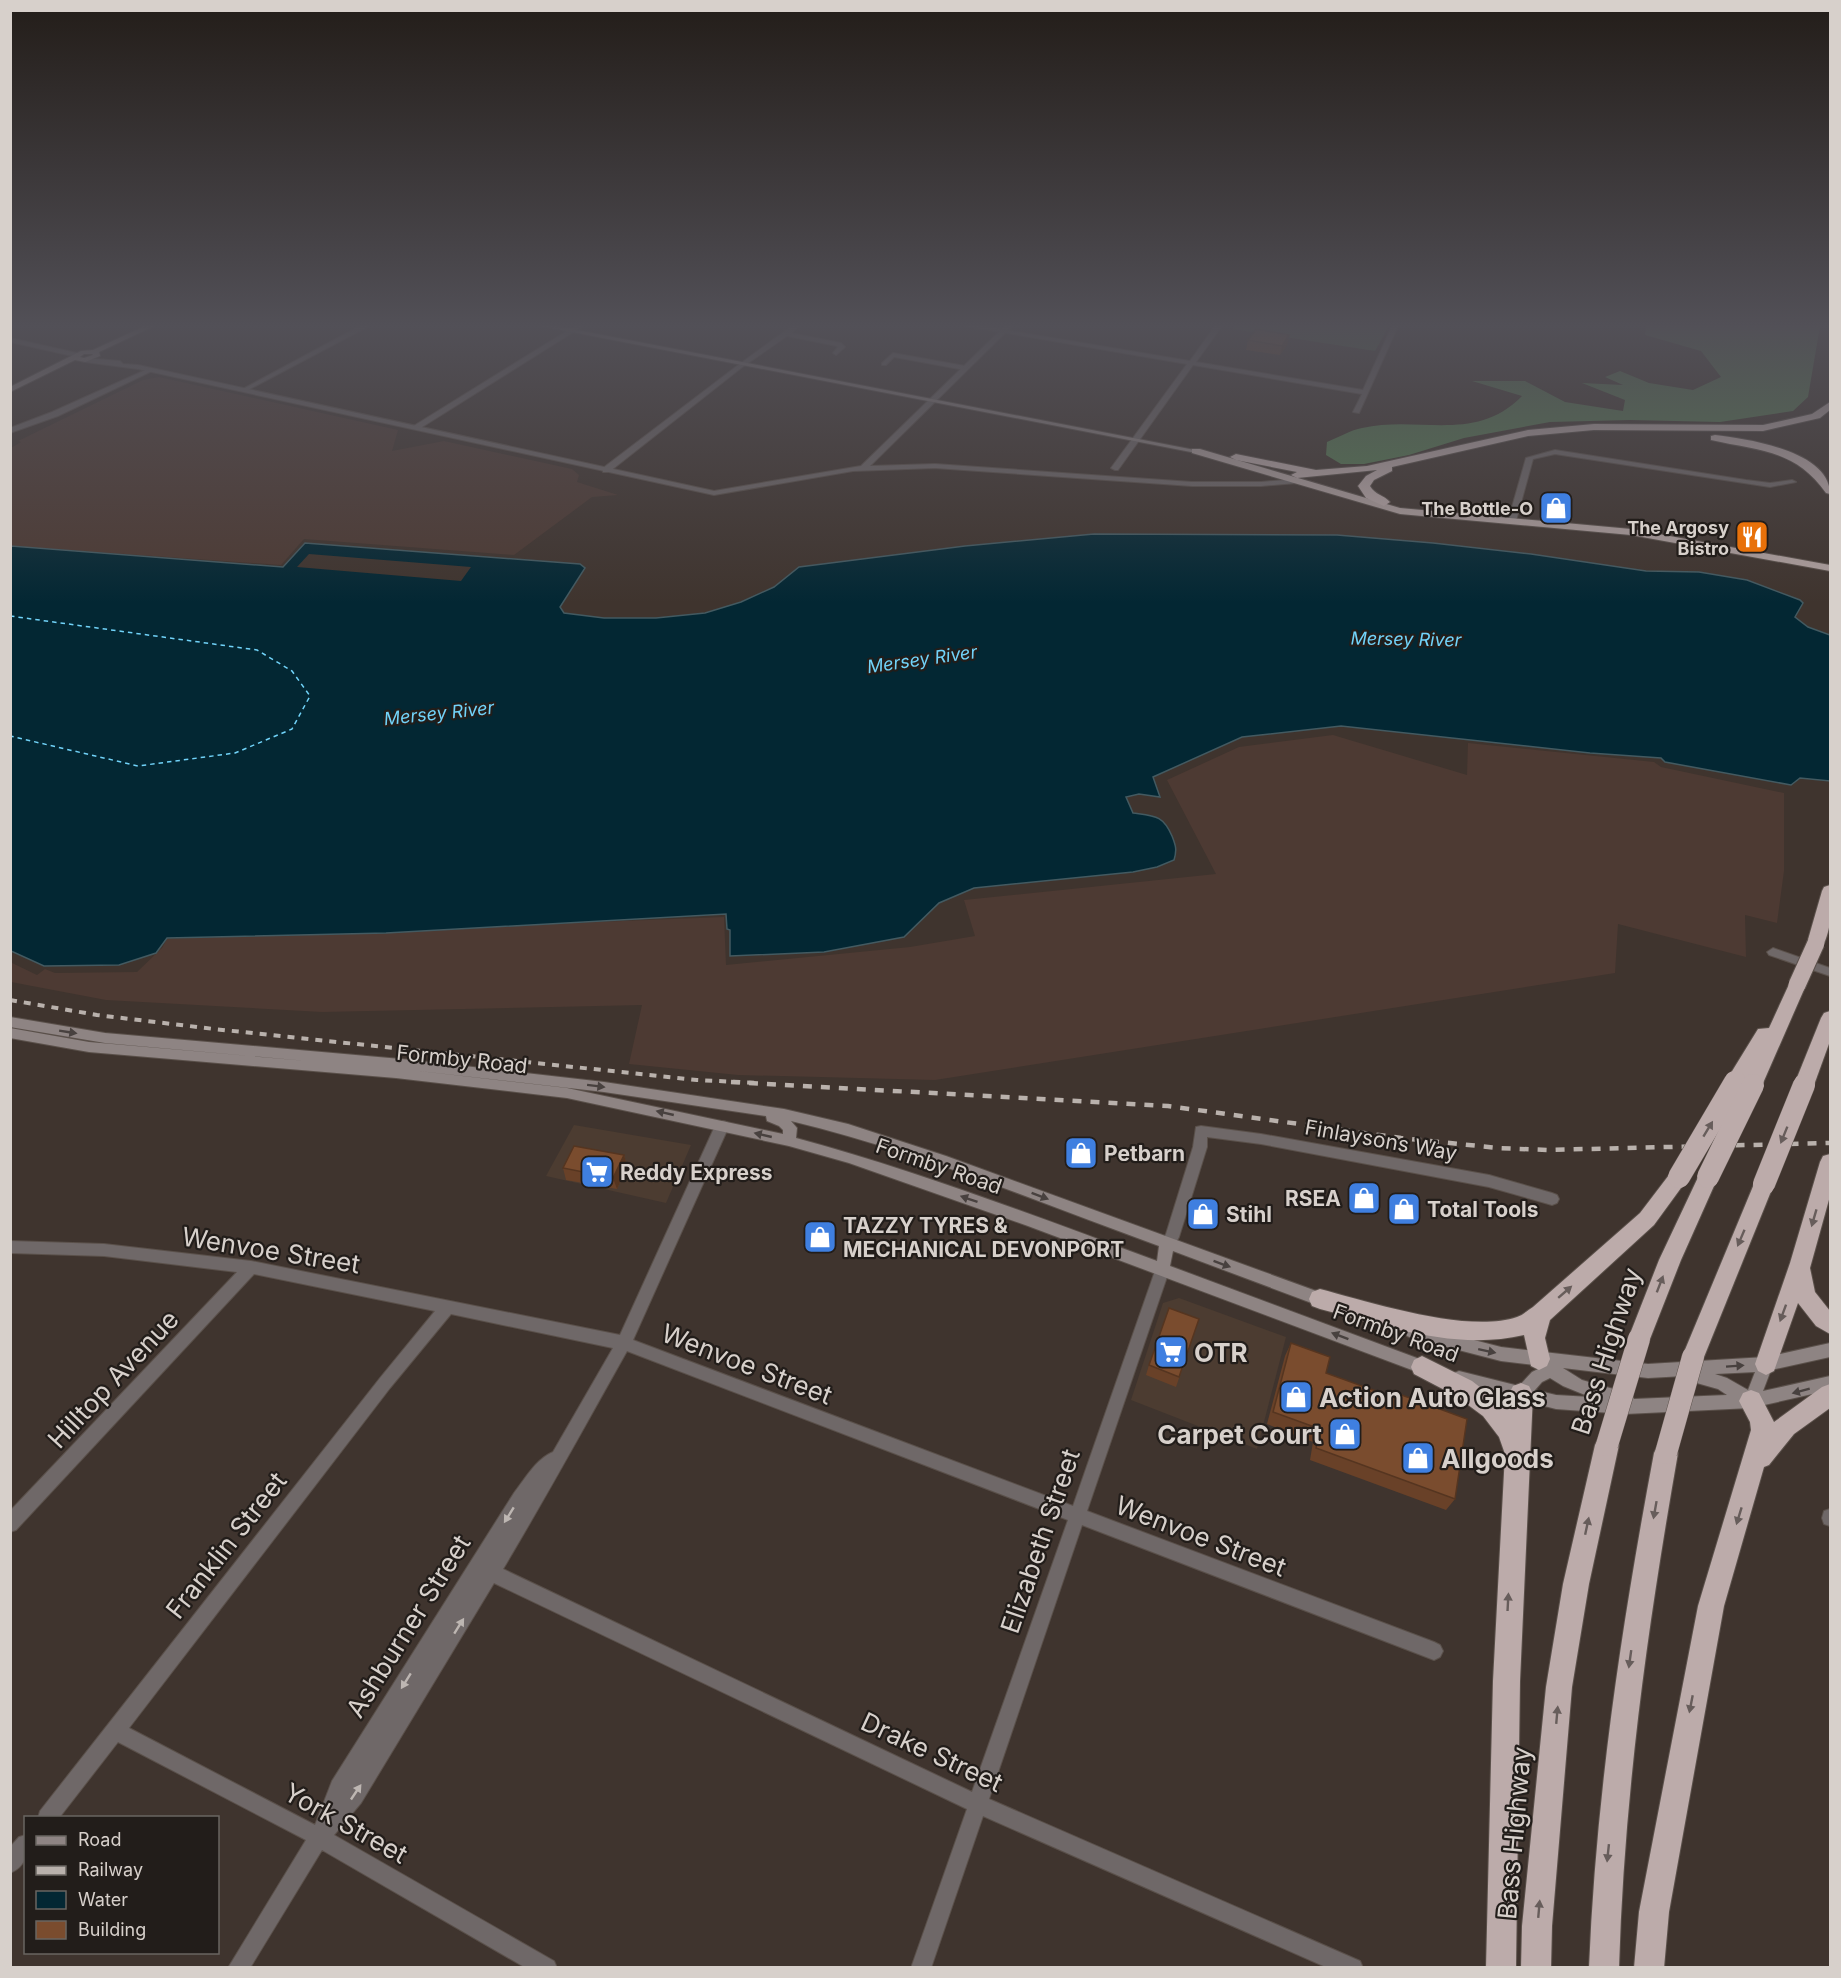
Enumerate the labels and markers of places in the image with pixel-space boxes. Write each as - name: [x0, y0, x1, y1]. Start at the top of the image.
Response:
- shop icon: The Bottle-O: [1538, 490, 1574, 526]
- place label: The Bottle-O: [1421, 498, 1533, 519]
- place label: The Argosy Bistro: [1627, 517, 1729, 559]
- restaurant icon: The Argosy Bistro: [1734, 519, 1770, 555]
- shop icon: Petbarn: [1063, 1135, 1099, 1171]
- place label: Petbarn: [1104, 1141, 1185, 1166]
- supermarket icon: Reddy Express: [579, 1154, 615, 1190]
- place label: Reddy Express: [620, 1160, 773, 1185]
- shop icon: RSEA: [1346, 1180, 1382, 1216]
- place label: RSEA: [1285, 1186, 1341, 1211]
- shop icon: Total Tools: [1386, 1191, 1422, 1227]
- shop icon: Stihl: [1185, 1196, 1221, 1232]
- place label: Total Tools: [1427, 1197, 1539, 1222]
- place label: Stihl: [1226, 1202, 1272, 1227]
- place label: TAZZY TYRES & MECHANICAL DEVONPORT: [843, 1213, 1124, 1262]
- shop icon: TAZZY TYRES & MECHANICAL DEVONPORT: [802, 1219, 838, 1255]
- supermarket icon: OTR: [1153, 1334, 1189, 1370]
- place label: OTR: [1194, 1337, 1248, 1368]
- shop icon: Action Auto Glass: [1278, 1379, 1314, 1415]
- place label: Action Auto Glass: [1319, 1382, 1546, 1413]
- shop icon: Carpet Court: [1327, 1416, 1363, 1452]
- place label: Carpet Court: [1157, 1419, 1322, 1450]
- shop icon: Allgoods: [1400, 1440, 1436, 1476]
- place label: Allgoods: [1441, 1443, 1554, 1474]

